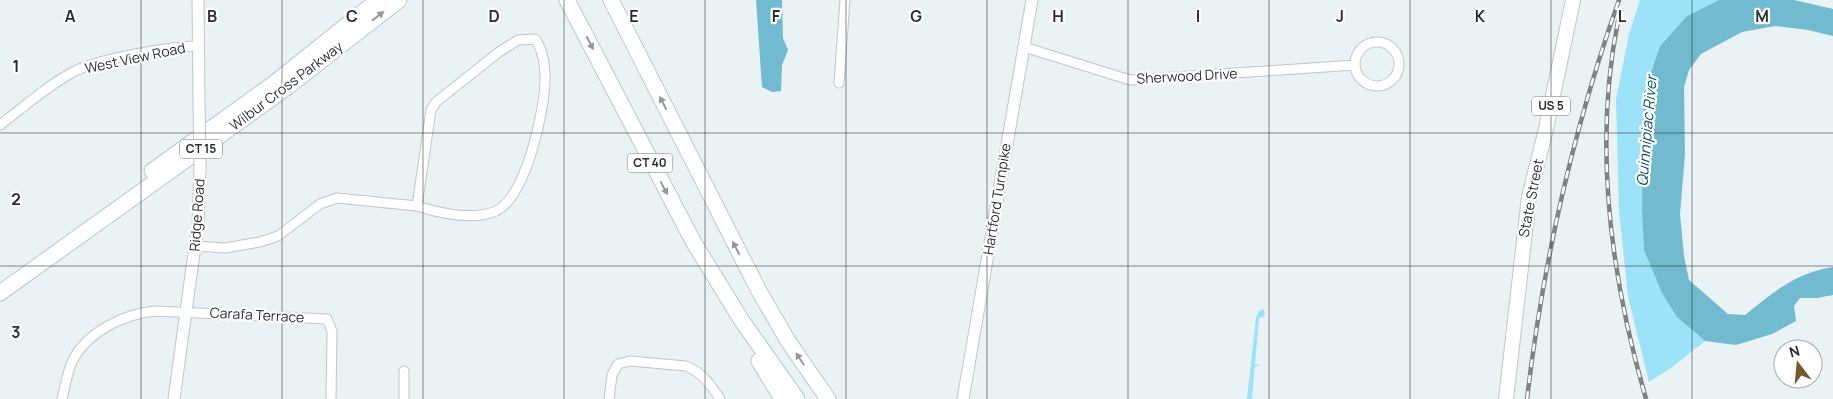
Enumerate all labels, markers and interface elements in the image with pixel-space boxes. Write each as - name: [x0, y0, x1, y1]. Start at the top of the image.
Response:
- text: A: [65, 5, 76, 27]
- text: B: [207, 5, 217, 27]
- text: C: [346, 5, 358, 27]
- text: D: [488, 5, 500, 27]
- text: E: [629, 5, 639, 27]
- text: F: [772, 5, 781, 27]
- text: G: [910, 5, 922, 27]
- text: H: [1052, 5, 1064, 27]
- text: I: [1196, 5, 1200, 27]
- text: J: [1336, 5, 1344, 27]
- text: K: [1475, 5, 1486, 27]
- text: L: [1618, 5, 1627, 27]
- text: M: [1755, 5, 1769, 27]
- one-way arrow: [371, 11, 385, 21]
- street label: Wilbur Cross Parkway: [225, 36, 347, 135]
- one-way arrow: [586, 36, 594, 51]
- street label: West View Road: [83, 38, 187, 77]
- text: 1: [12, 55, 20, 77]
- street label: Sherwood Drive: [1136, 63, 1238, 88]
- water label: Quinnipiac River: [1631, 72, 1662, 187]
- one-way arrow: [659, 96, 667, 110]
- road number: US 5: [1532, 96, 1570, 115]
- road number: CT 15: [180, 140, 222, 158]
- street label: Hartford Turnpike: [978, 142, 1015, 256]
- road number: CT 40: [628, 154, 672, 172]
- street label: State Street: [1514, 157, 1547, 239]
- street label: Ridge Road: [184, 178, 209, 252]
- one-way arrow: [660, 181, 668, 195]
- text: 2: [11, 188, 21, 210]
- one-way arrow: [732, 240, 740, 255]
- street label: Carafa Terrace: [209, 303, 305, 326]
- text: 3: [11, 321, 21, 343]
- north arrow: [1773, 339, 1823, 389]
- text: N: [1787, 341, 1802, 362]
- one-way arrow: [795, 352, 805, 366]

